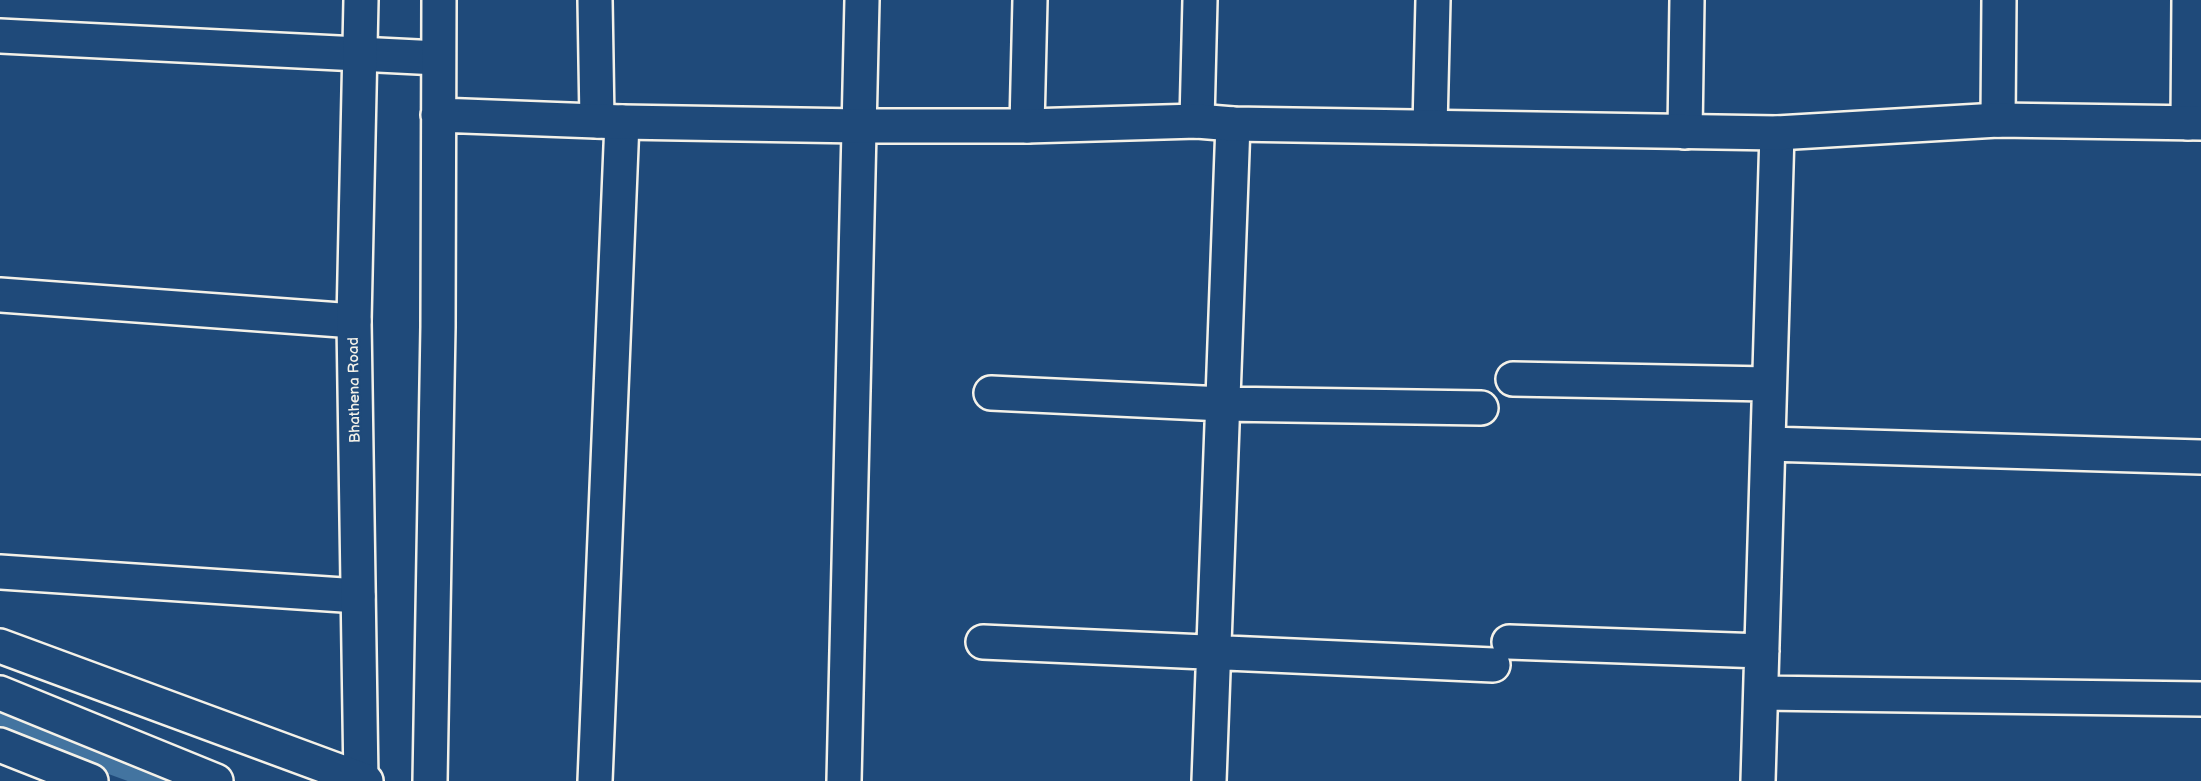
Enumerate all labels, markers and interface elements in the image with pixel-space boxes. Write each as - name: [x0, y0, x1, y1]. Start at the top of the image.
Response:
- street label: Bhathena Road: [345, 337, 365, 443]

